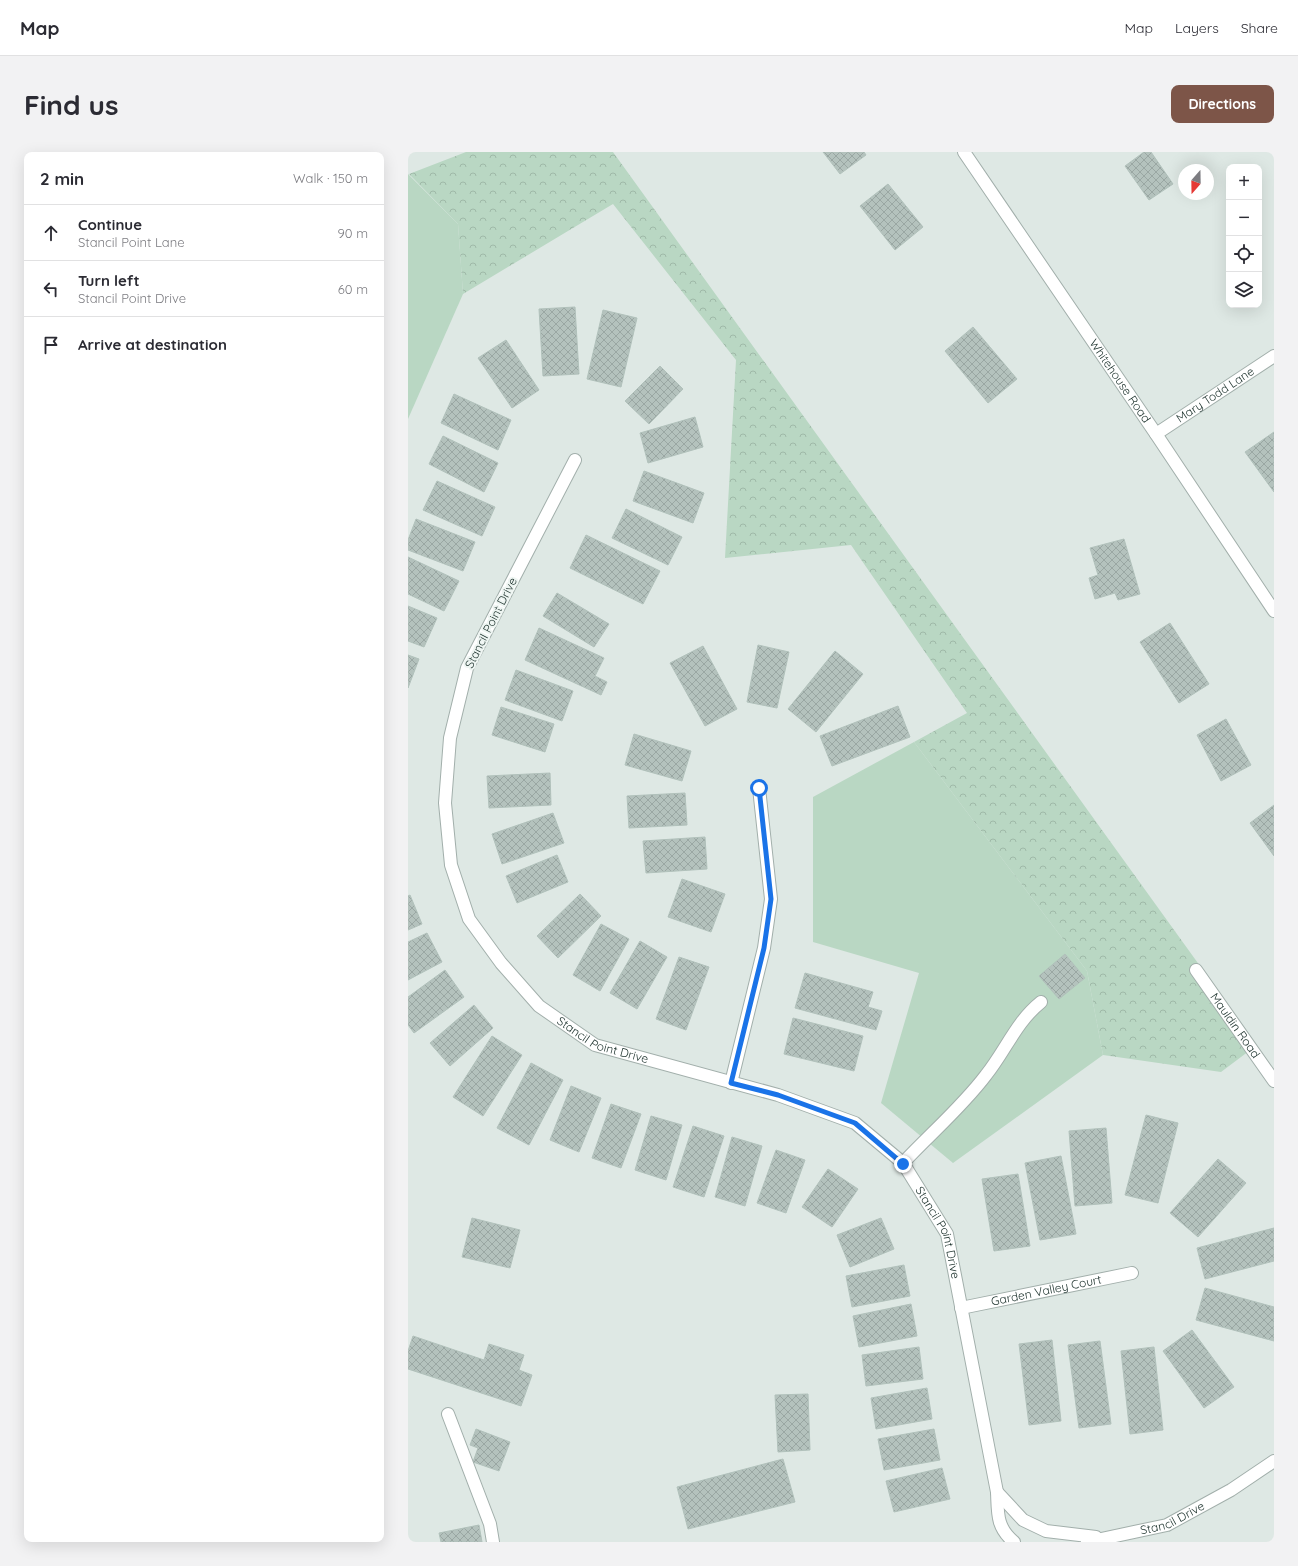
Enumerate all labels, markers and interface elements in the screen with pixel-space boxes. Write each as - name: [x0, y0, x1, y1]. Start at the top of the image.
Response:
- text: Map: [20, 16, 59, 40]
- text: Map: [1124, 19, 1153, 37]
- text: Layers: [1175, 19, 1219, 37]
- text: Share: [1241, 19, 1278, 37]
- button: Directions: [1171, 85, 1274, 123]
- text: Find us: [24, 87, 118, 122]
- north arrow: [1178, 164, 1214, 200]
- map controls: [1226, 164, 1262, 308]
- button: +: [1226, 164, 1262, 200]
- text: 2 min: [40, 168, 84, 189]
- text: Walk · 150 m: [293, 170, 368, 186]
- button: −: [1226, 200, 1262, 236]
- text: Continue: [78, 215, 142, 234]
- icon: ahead: [40, 222, 62, 244]
- text: 90 m: [338, 225, 368, 241]
- text: Stancil Point Lane: [78, 234, 185, 250]
- button: locate: [1226, 236, 1262, 272]
- text: Turn left: [78, 271, 140, 290]
- button: layers: [1226, 272, 1262, 308]
- icon: left: [40, 278, 62, 300]
- text: 60 m: [338, 281, 368, 297]
- text: Stancil Point Drive: [78, 290, 186, 306]
- icon: arrive: [40, 334, 62, 356]
- text: Arrive at destination: [78, 335, 227, 354]
- street label: Whitehouse Road: [1086, 336, 1154, 425]
- street label: Mary Todd Lane: [1173, 363, 1257, 426]
- street label: Stancil Point Drive: [461, 575, 520, 671]
- route start: [750, 779, 768, 797]
- street label: Mauldin Road: [1207, 990, 1264, 1061]
- street label: Stancil Point Drive: [554, 1013, 651, 1066]
- route end: [894, 1155, 912, 1173]
- street label: Stancil Point Drive: [912, 1183, 964, 1280]
- street label: Garden Valley Court: [990, 1271, 1103, 1309]
- street label: Stancil Drive: [1139, 1498, 1207, 1537]

